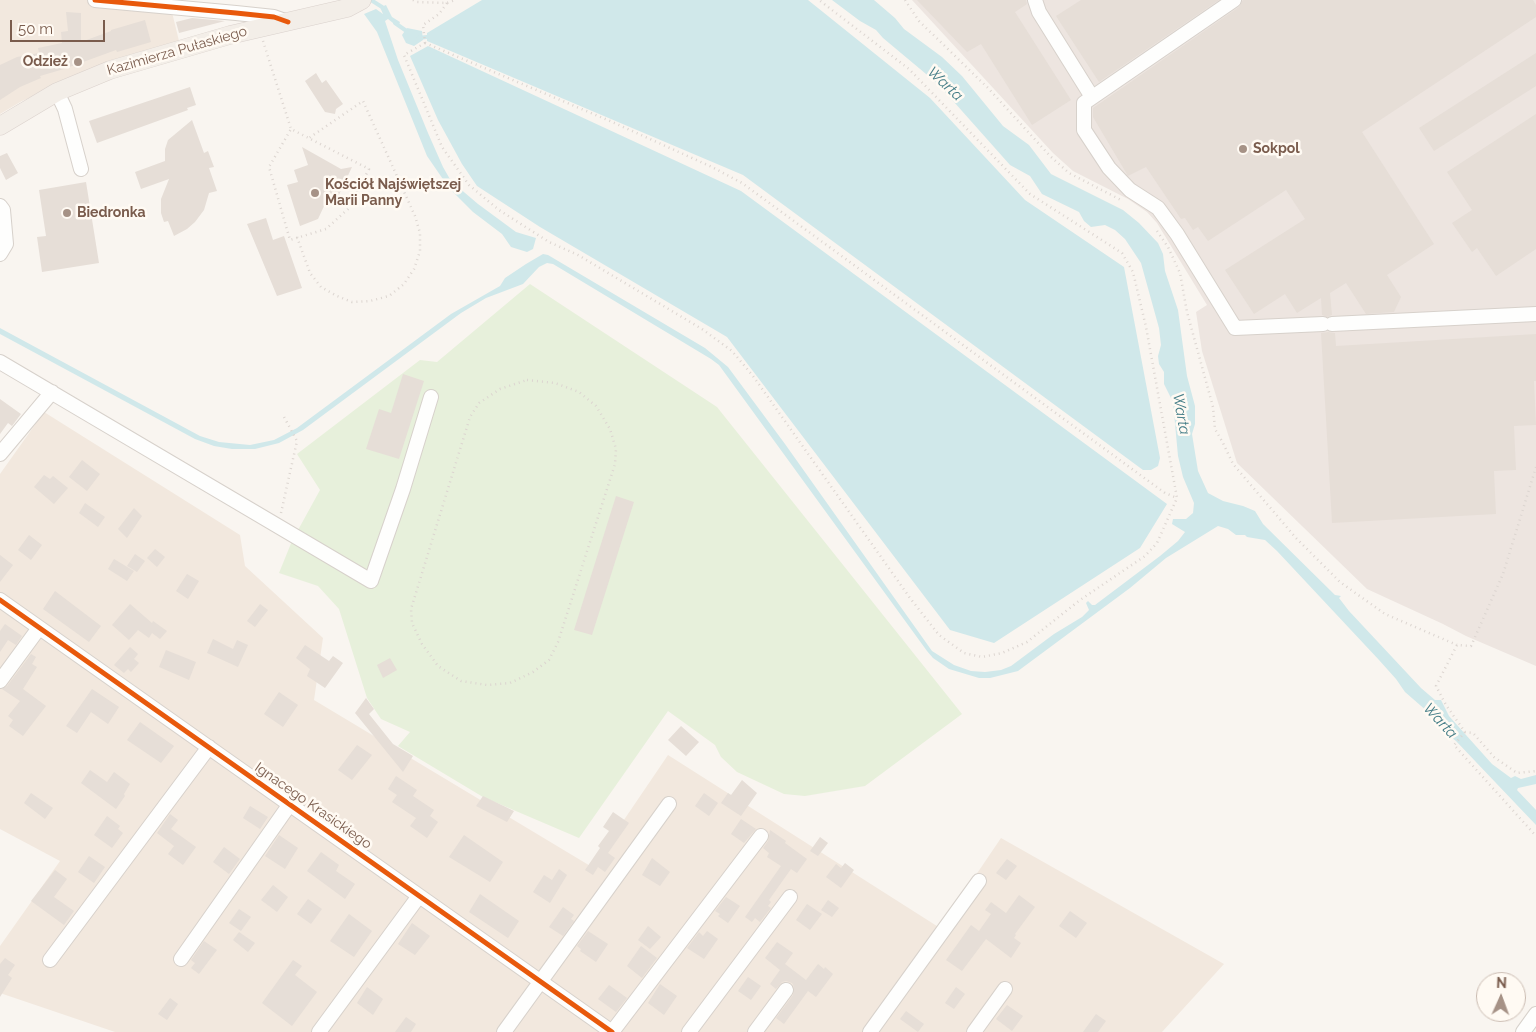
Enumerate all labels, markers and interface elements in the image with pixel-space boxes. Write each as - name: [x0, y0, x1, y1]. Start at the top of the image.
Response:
- scale bar: [12, 10, 108, 42]
- text: 50 m: [18, 20, 53, 38]
- street label: Kazimierza Pułaskiego: [105, 23, 249, 79]
- place label: Odzież: [23, 54, 68, 70]
- marker: Odzież: [72, 56, 84, 68]
- water label: Warta: [924, 63, 966, 105]
- place label: Sokpol: [1253, 141, 1300, 157]
- marker: Sokpol: [1237, 143, 1249, 155]
- place label: Kościół Najświętszej Marii Panny: [325, 177, 461, 210]
- marker: Kościół Najświętszej Marii Panny: [309, 187, 321, 199]
- place label: Biedronka: [77, 205, 146, 221]
- marker: Biedronka: [61, 207, 73, 219]
- water label: Warta: [1169, 392, 1193, 436]
- water label: Warta: [1419, 700, 1461, 742]
- street label: Ignacego Krasickiego: [251, 759, 375, 853]
- north arrow: [1476, 972, 1526, 1022]
- text: N: [1496, 975, 1507, 991]

